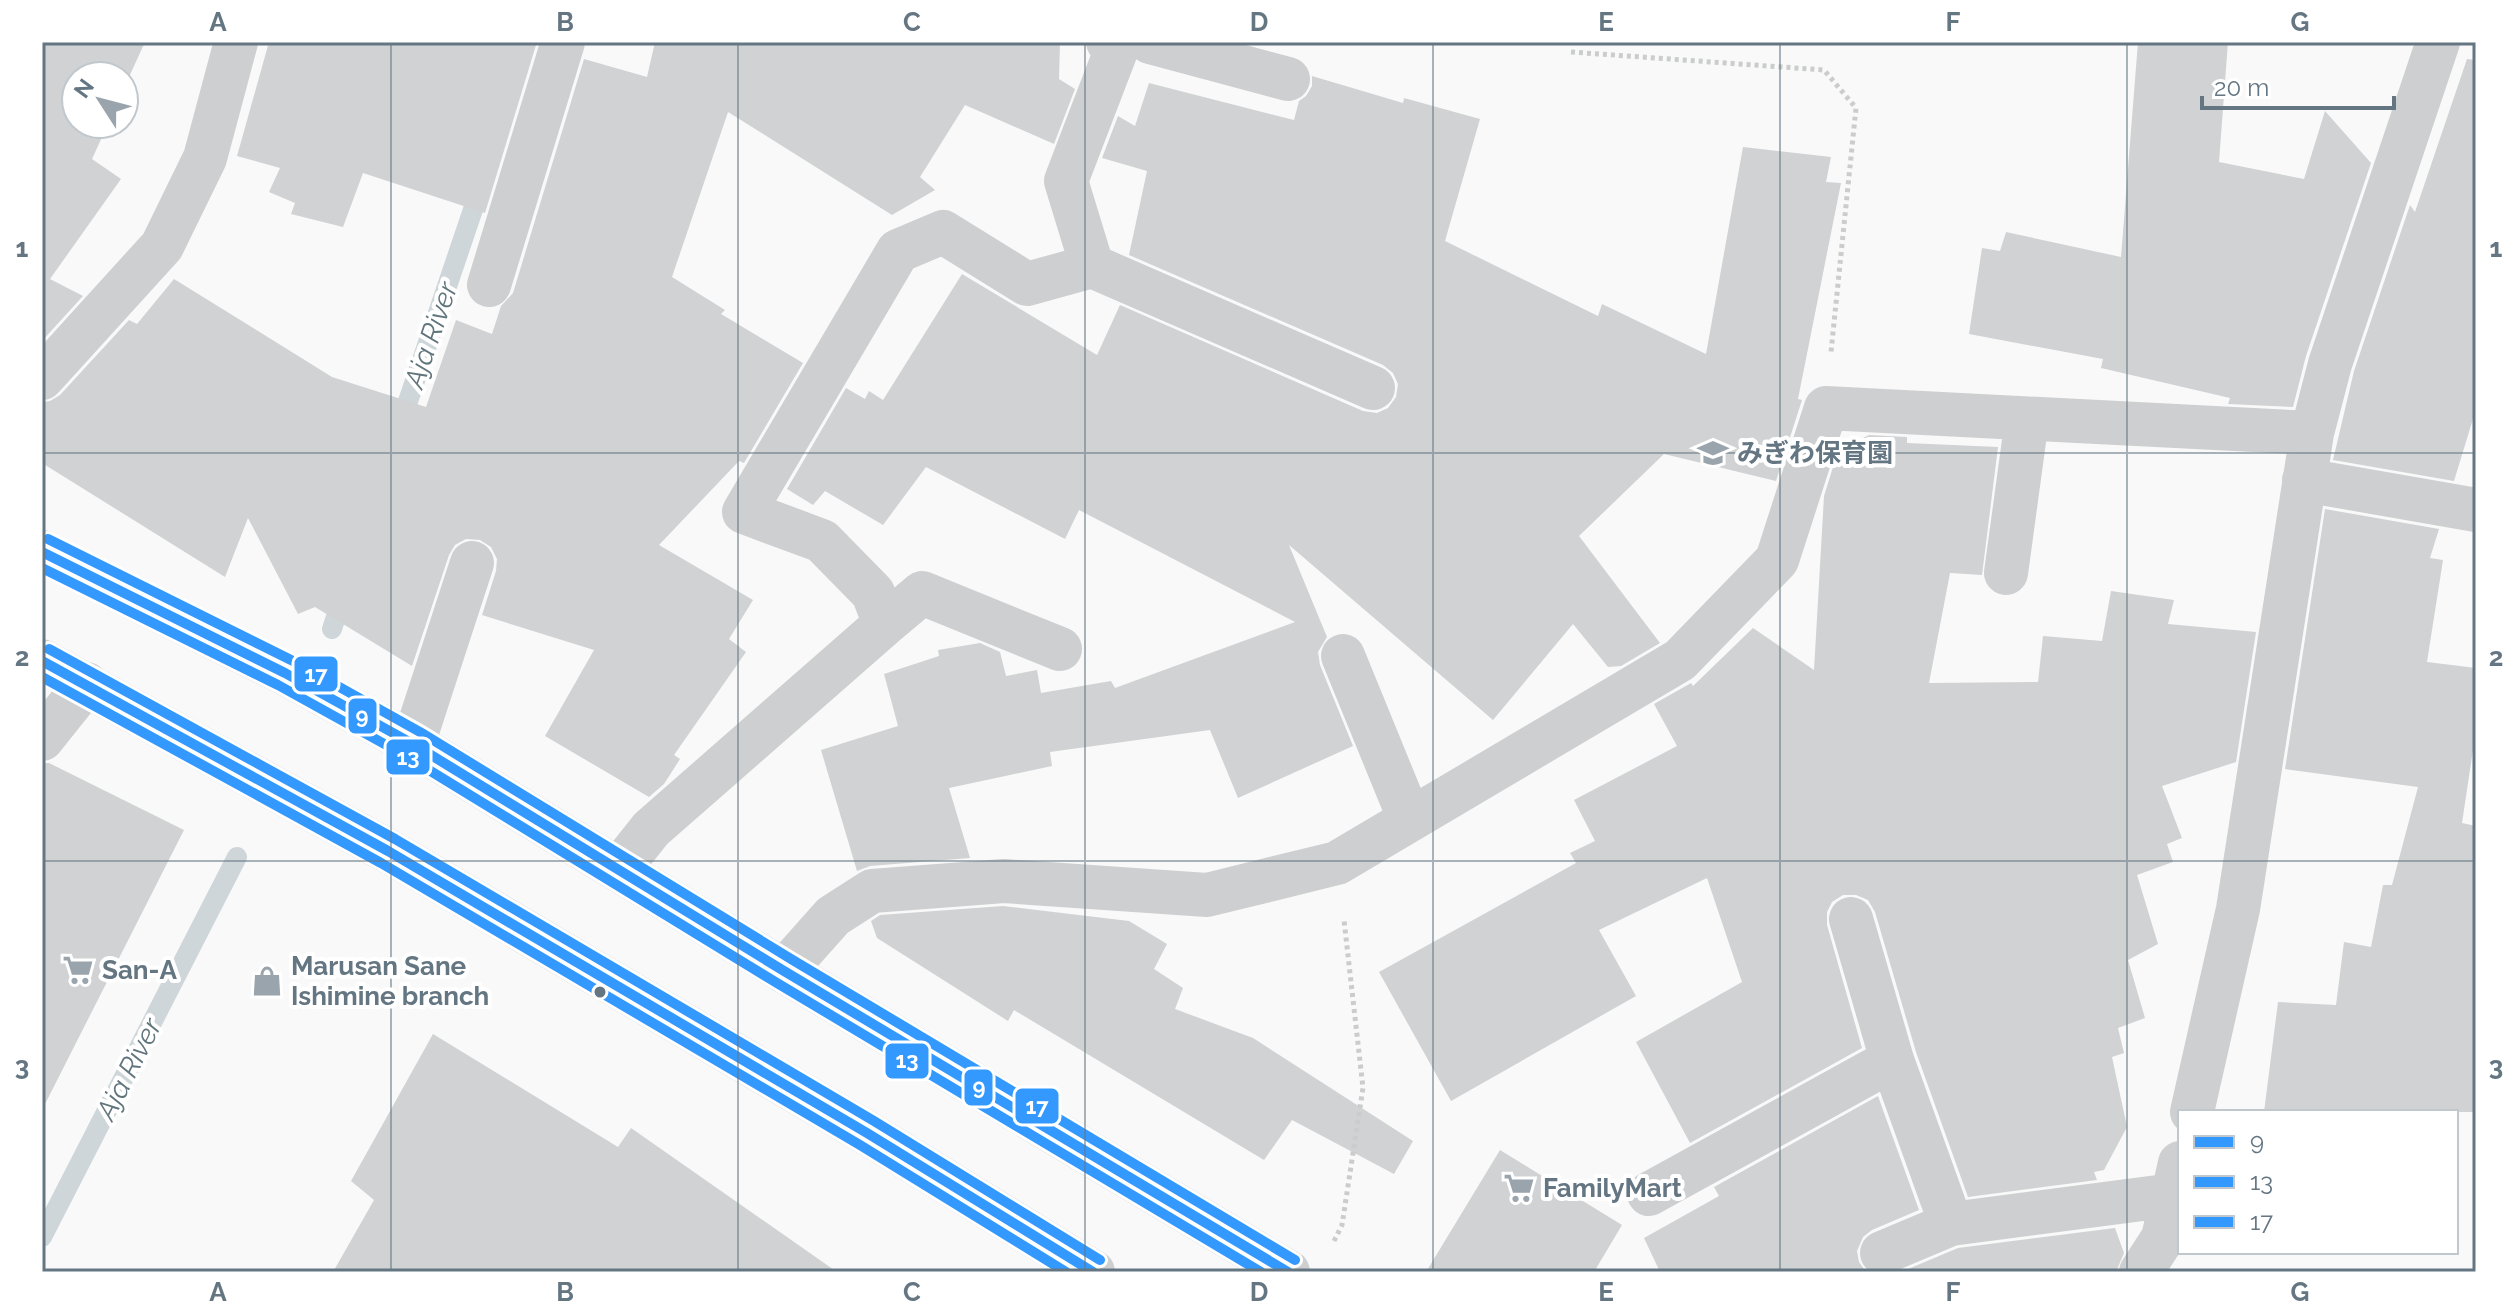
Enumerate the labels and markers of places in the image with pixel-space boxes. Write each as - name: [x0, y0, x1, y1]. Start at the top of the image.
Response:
- school or university icon: みぎわ保育園: [1696, 436, 1730, 470]
- place label: みぎわ保育園: [1737, 438, 1893, 468]
- place label: Marusan Sane Ishimine branch: [291, 951, 489, 1011]
- supermarket icon: San-A: [61, 953, 95, 987]
- place label: San-A: [102, 955, 177, 985]
- shop icon: Marusan Sane Ishimine branch: [250, 964, 284, 998]
- unlabelled marker: [592, 984, 608, 1000]
- supermarket icon: FamilyMart: [1502, 1171, 1536, 1205]
- place label: FamilyMart: [1543, 1173, 1682, 1203]

